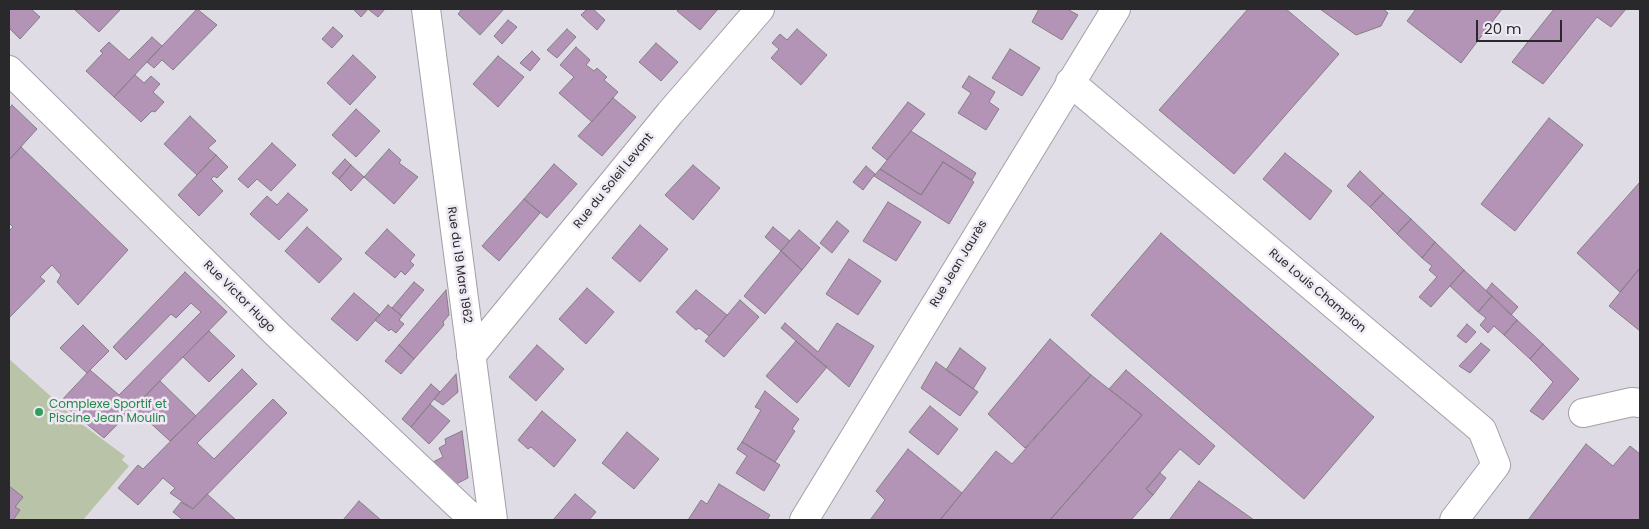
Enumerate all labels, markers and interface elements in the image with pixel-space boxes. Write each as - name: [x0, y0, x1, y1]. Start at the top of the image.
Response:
- scale bar: [1479, 10, 1565, 42]
- text: 20 m: [1484, 18, 1522, 39]
- street label: Rue du Soleil Levant: [571, 130, 657, 232]
- street label: Rue du 19 Mars 1962: [444, 206, 474, 324]
- street label: Rue Jean Jaurès: [927, 218, 991, 310]
- street label: Rue Louis Champion: [1265, 246, 1369, 336]
- street label: Rue Victor Hugo: [200, 258, 278, 336]
- place label: Complexe Sportif et Piscine Jean Moulin: [49, 398, 167, 426]
- marker: Complexe Sportif et Piscine Jean Moulin: [33, 406, 45, 418]

